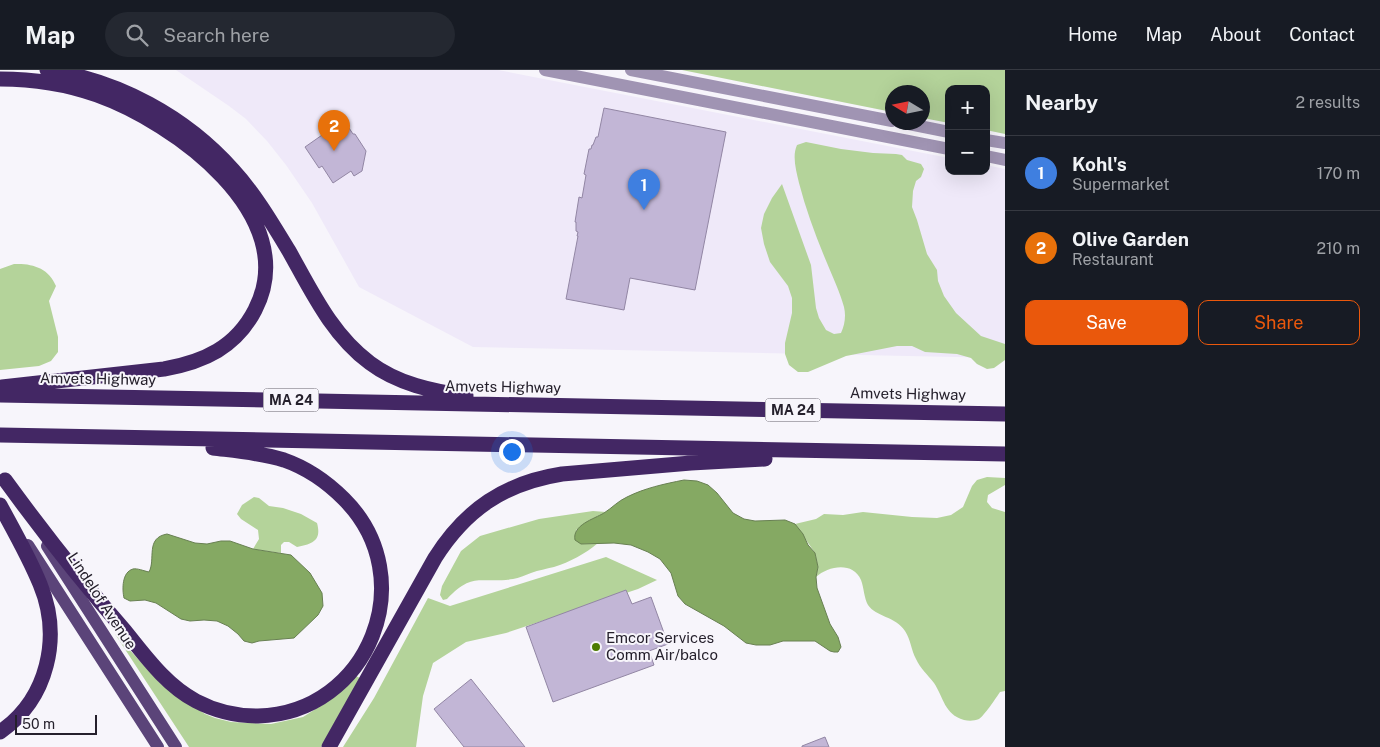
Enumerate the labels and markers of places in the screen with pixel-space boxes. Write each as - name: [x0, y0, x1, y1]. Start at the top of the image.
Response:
- pin: 2: [318, 110, 350, 151]
- pin: 1: [628, 169, 660, 210]
- place label: Emcor Services Comm Air/balco: [606, 629, 718, 663]
- marker: Emcor Services Comm Air/balco: [590, 641, 602, 653]

